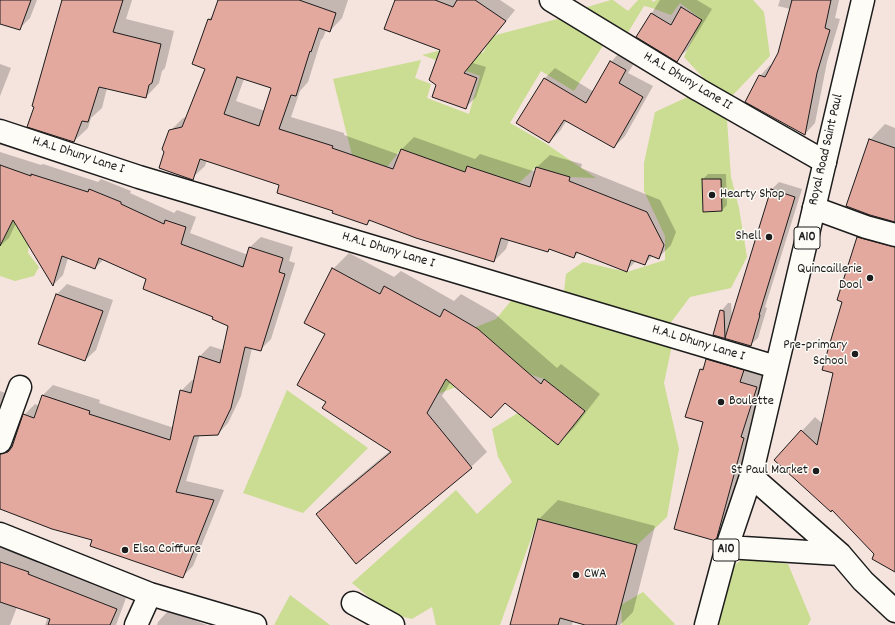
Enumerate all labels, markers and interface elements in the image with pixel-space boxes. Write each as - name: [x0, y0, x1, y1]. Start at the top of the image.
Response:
- street label: H.A.L Dhuny Lane II: [640, 49, 734, 115]
- street label: Royal Road Saint Paul: [806, 93, 848, 207]
- street label: H.A.L Dhuny Lane I: [30, 133, 126, 179]
- place label: Hearty Shop: [720, 187, 784, 203]
- marker: Hearty Shop: [707, 190, 717, 200]
- road number: A10: [794, 227, 820, 249]
- street label: H.A.L Dhuny Lane I: [340, 229, 436, 273]
- place label: Shell: [736, 229, 761, 245]
- marker: Shell: [764, 232, 774, 242]
- place label: Quincaillerie Dool: [797, 262, 862, 294]
- marker: Quincaillerie Dool: [865, 273, 875, 283]
- street label: H.A.L Dhuny Lane I: [650, 322, 746, 366]
- place label: Pre-primary School: [783, 338, 847, 370]
- marker: Pre-primary School: [850, 349, 860, 359]
- place label: Boulette: [729, 394, 774, 410]
- marker: Boulette: [716, 397, 726, 407]
- place label: St Paul Market: [731, 463, 808, 479]
- marker: St Paul Market: [811, 466, 821, 476]
- road number: A10: [713, 539, 739, 561]
- place label: Elsa Coiffure: [133, 542, 201, 558]
- marker: Elsa Coiffure: [120, 545, 130, 555]
- place label: CWA: [584, 567, 607, 583]
- marker: CWA: [571, 570, 581, 580]

